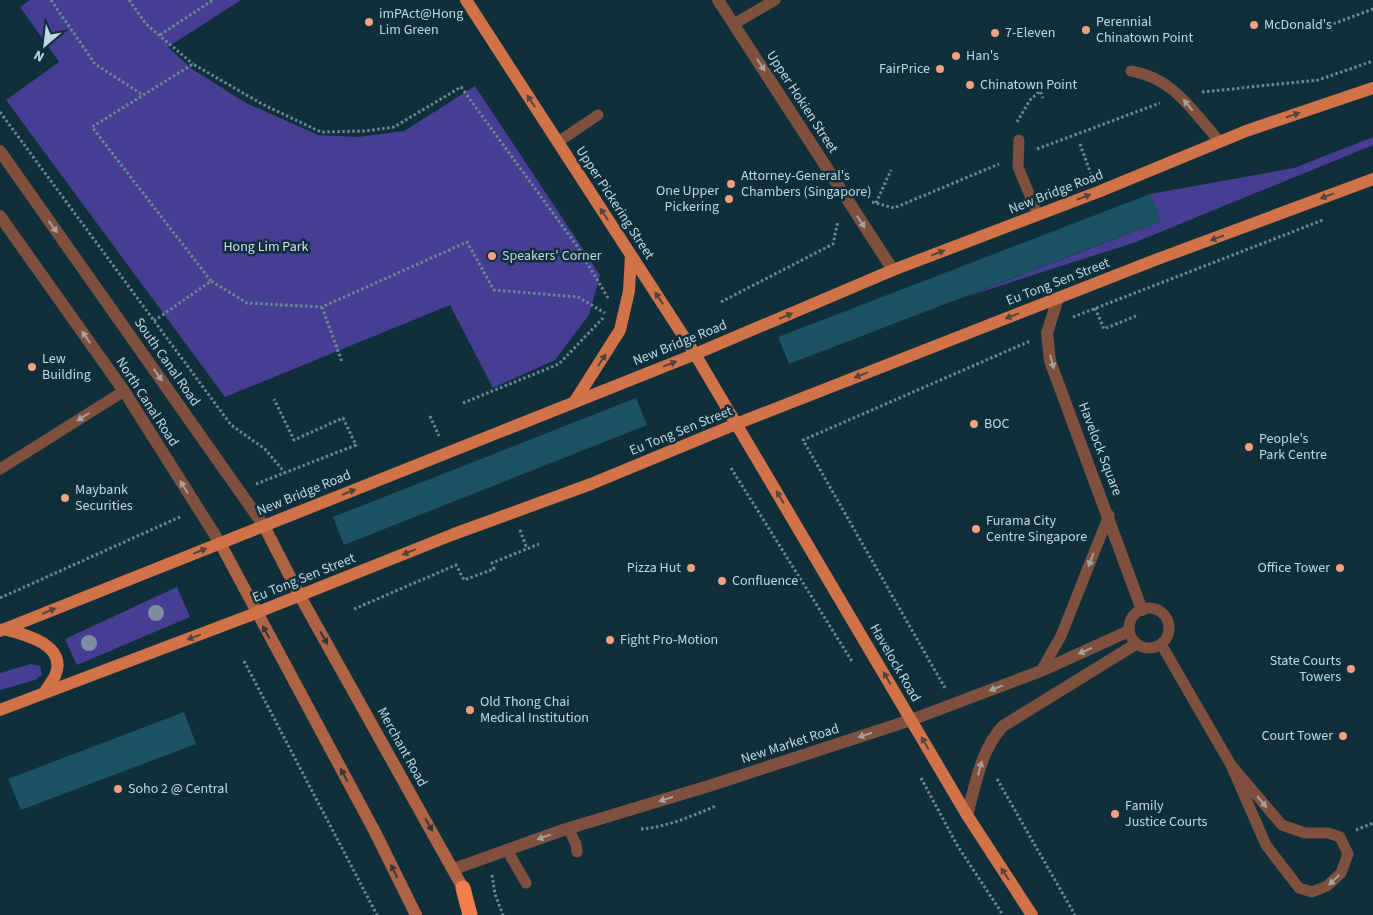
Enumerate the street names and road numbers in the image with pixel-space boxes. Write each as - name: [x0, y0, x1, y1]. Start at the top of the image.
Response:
- street label: Upper Hokien Street: [761, 47, 843, 157]
- street label: Upper Pickering Street: [571, 142, 659, 264]
- street label: New Bridge Road: [1006, 165, 1106, 219]
- street label: Eu Tong Sen Street: [1003, 253, 1113, 311]
- street label: South Canal Road: [129, 314, 205, 410]
- street label: New Bridge Road: [630, 315, 730, 371]
- street label: North Canal Road: [111, 353, 183, 451]
- street label: Havelock Square: [1073, 399, 1127, 499]
- street label: Eu Tong Sen Street: [627, 401, 736, 461]
- street label: New Bridge Road: [254, 465, 354, 521]
- street label: Eu Tong Sen Street: [250, 548, 359, 608]
- street label: Havelock Road: [865, 620, 925, 706]
- street label: Merchant Road: [372, 704, 432, 790]
- street label: New Market Road: [738, 719, 842, 769]

